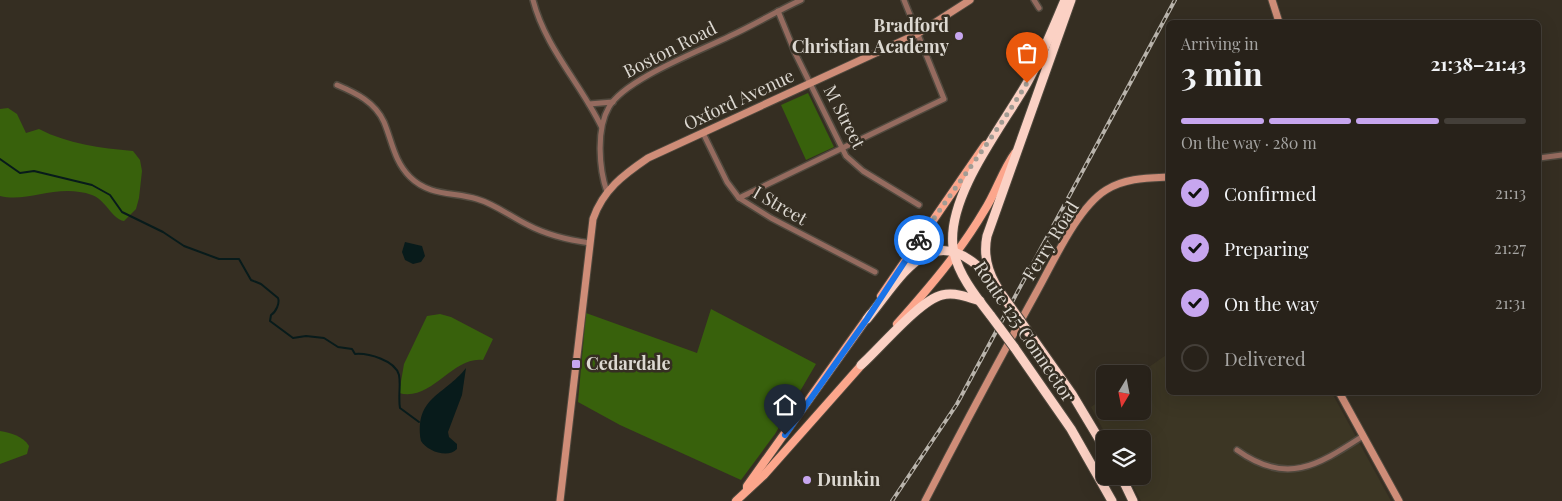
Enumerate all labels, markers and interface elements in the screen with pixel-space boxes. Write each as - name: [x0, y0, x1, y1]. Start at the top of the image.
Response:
- place label: Bradford Christian Academy: [792, 13, 950, 58]
- street label: Boston Road: [619, 15, 721, 83]
- marker: Bradford Christian Academy: [953, 30, 965, 42]
- pin: [1006, 32, 1048, 83]
- text: Arriving in: [1181, 33, 1259, 54]
- icon: bag: [1013, 39, 1041, 67]
- text: 21:38–21:43: [1430, 50, 1526, 76]
- text: 3 min: [1181, 51, 1263, 94]
- street label: Oxford Avenue: [679, 63, 798, 135]
- street label: M Street: [819, 81, 871, 153]
- text: On the way · 280 m: [1181, 132, 1317, 153]
- icon: check: [1181, 179, 1209, 207]
- street label: I Street: [749, 180, 813, 231]
- text: Confirmed: [1224, 180, 1317, 206]
- text: 21:13: [1495, 182, 1526, 203]
- street label: Ferry Road: [1016, 196, 1084, 285]
- courier: [894, 215, 944, 265]
- icon: bike: [905, 226, 933, 254]
- icon: check: [1181, 234, 1209, 262]
- text: Preparing: [1224, 235, 1309, 261]
- text: 21:27: [1494, 237, 1526, 258]
- street label: Route 125 Connector: [969, 256, 1081, 406]
- icon: check: [1181, 289, 1209, 317]
- text: On the way: [1224, 290, 1319, 316]
- text: 21:31: [1495, 292, 1526, 313]
- text: Delivered: [1224, 345, 1306, 371]
- place label: Cedardale: [586, 351, 671, 375]
- marker: Cedardale: [570, 358, 582, 370]
- north arrow: [1096, 365, 1151, 420]
- map controls: [1096, 365, 1151, 485]
- pin: [764, 384, 806, 435]
- icon: home: [771, 391, 799, 419]
- button: layers: [1096, 430, 1151, 485]
- place label: Dunkin: [817, 467, 880, 491]
- marker: Dunkin: [801, 474, 813, 486]

